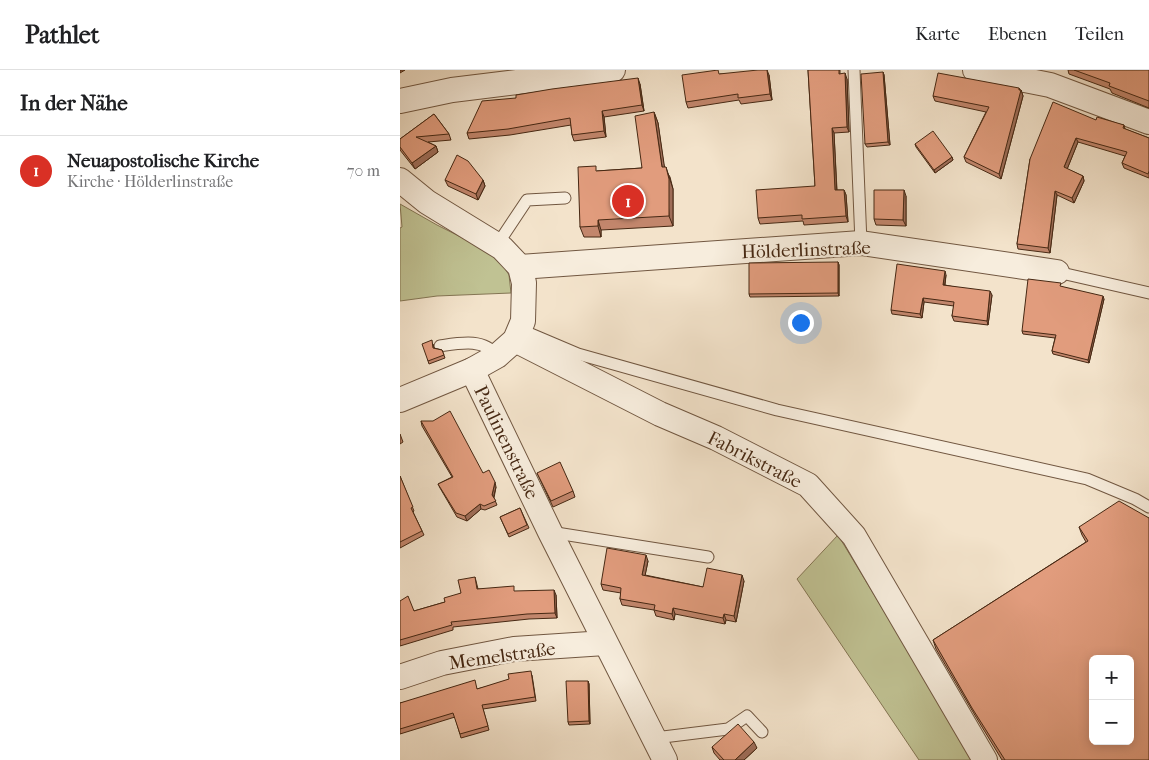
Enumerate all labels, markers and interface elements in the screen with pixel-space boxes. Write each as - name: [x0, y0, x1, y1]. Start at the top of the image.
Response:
- text: Pathlet: [25, 21, 99, 49]
- text: Karte: [915, 24, 960, 45]
- text: Ebenen: [988, 24, 1047, 45]
- text: Teilen: [1075, 24, 1124, 45]
- text: In der Nähe: [20, 91, 128, 115]
- text: Neuapostolische Kirche: [67, 150, 259, 172]
- text: 1: [33, 161, 39, 180]
- text: 70 m: [347, 161, 380, 180]
- text: Kirche · Hölderlinstraße: [67, 172, 233, 191]
- pin: 1: [612, 182, 644, 220]
- street label: Hölderlinstraße: [741, 237, 871, 263]
- your location: [788, 310, 814, 336]
- street label: Paulinenstraße: [469, 382, 543, 503]
- street label: Fabrikstraße: [704, 427, 805, 493]
- street label: Memelstraße: [447, 638, 557, 674]
- map controls: [1089, 655, 1134, 745]
- button: +: [1089, 655, 1134, 700]
- button: −: [1089, 700, 1134, 745]

